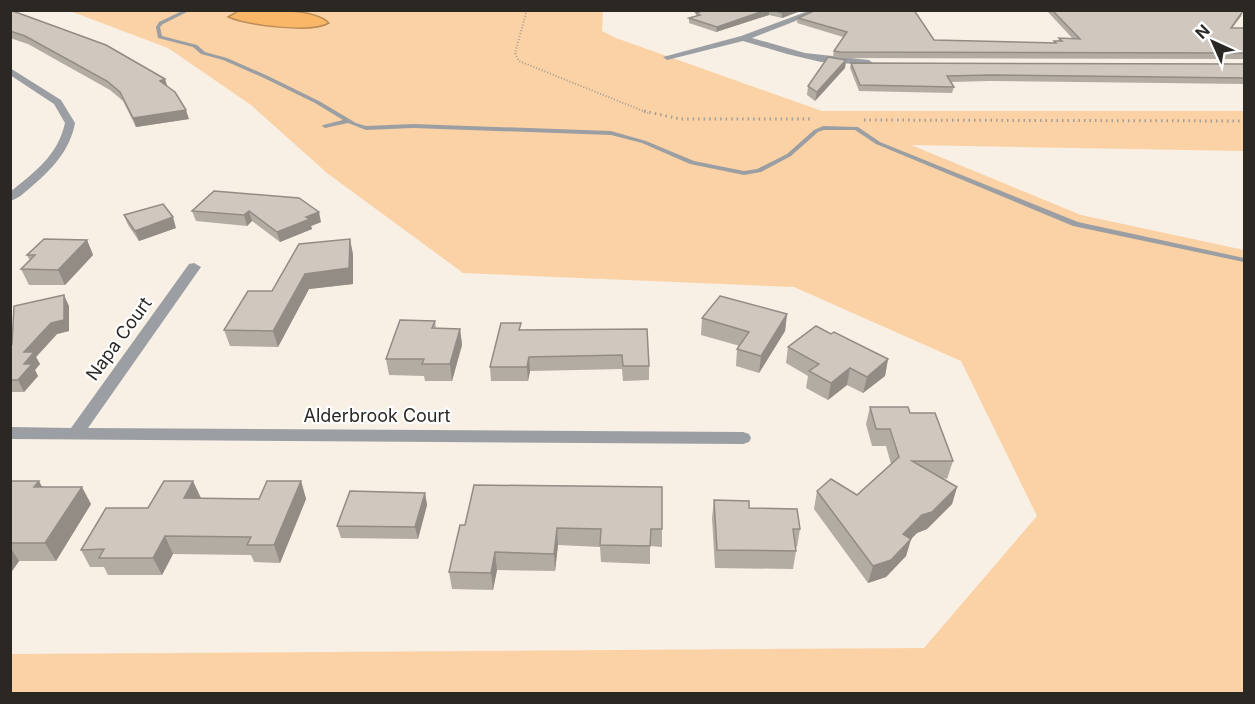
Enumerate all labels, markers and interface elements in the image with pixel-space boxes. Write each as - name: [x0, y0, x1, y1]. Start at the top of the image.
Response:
- north arrow: [1183, 12, 1243, 72]
- text: N: [1191, 20, 1214, 43]
- street label: Napa Court: [81, 293, 156, 384]
- street label: Alderbrook Court: [304, 405, 451, 426]

